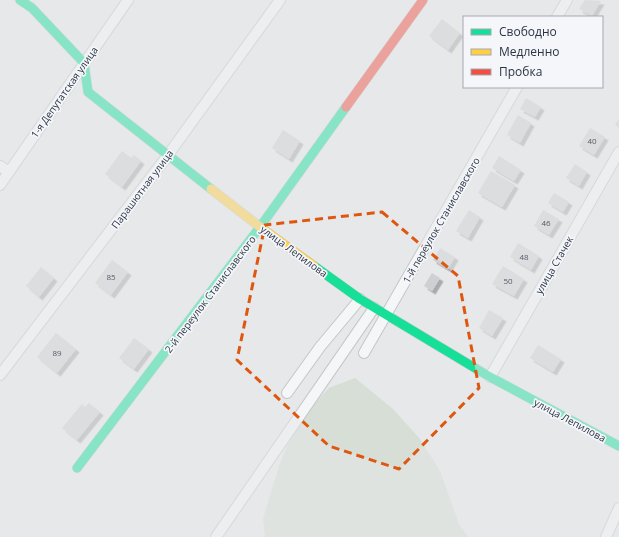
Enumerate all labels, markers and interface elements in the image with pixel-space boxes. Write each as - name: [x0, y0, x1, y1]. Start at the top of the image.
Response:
- legend: [463, 16, 603, 88]
- text: Свободно: [499, 23, 557, 40]
- text: Медленно: [499, 43, 559, 60]
- street label: 1-я Депутатская улица: [27, 44, 101, 140]
- text: Пробка: [499, 63, 542, 80]
- house number: 40: [587, 135, 597, 146]
- street label: Парашютная улица: [108, 147, 176, 231]
- street label: 1-й переулок Станиславского: [399, 154, 483, 286]
- house number: 46: [541, 217, 551, 228]
- street label: улица Лепилова: [258, 222, 330, 280]
- street label: 2-й переулок Станиславского: [161, 233, 259, 355]
- street label: улица Стачек: [532, 233, 577, 297]
- house number: 48: [519, 251, 529, 262]
- house number: 85: [106, 271, 116, 282]
- house number: 50: [503, 275, 513, 286]
- house number: 89: [52, 347, 62, 358]
- street label: улица Лепилова: [532, 395, 608, 445]

